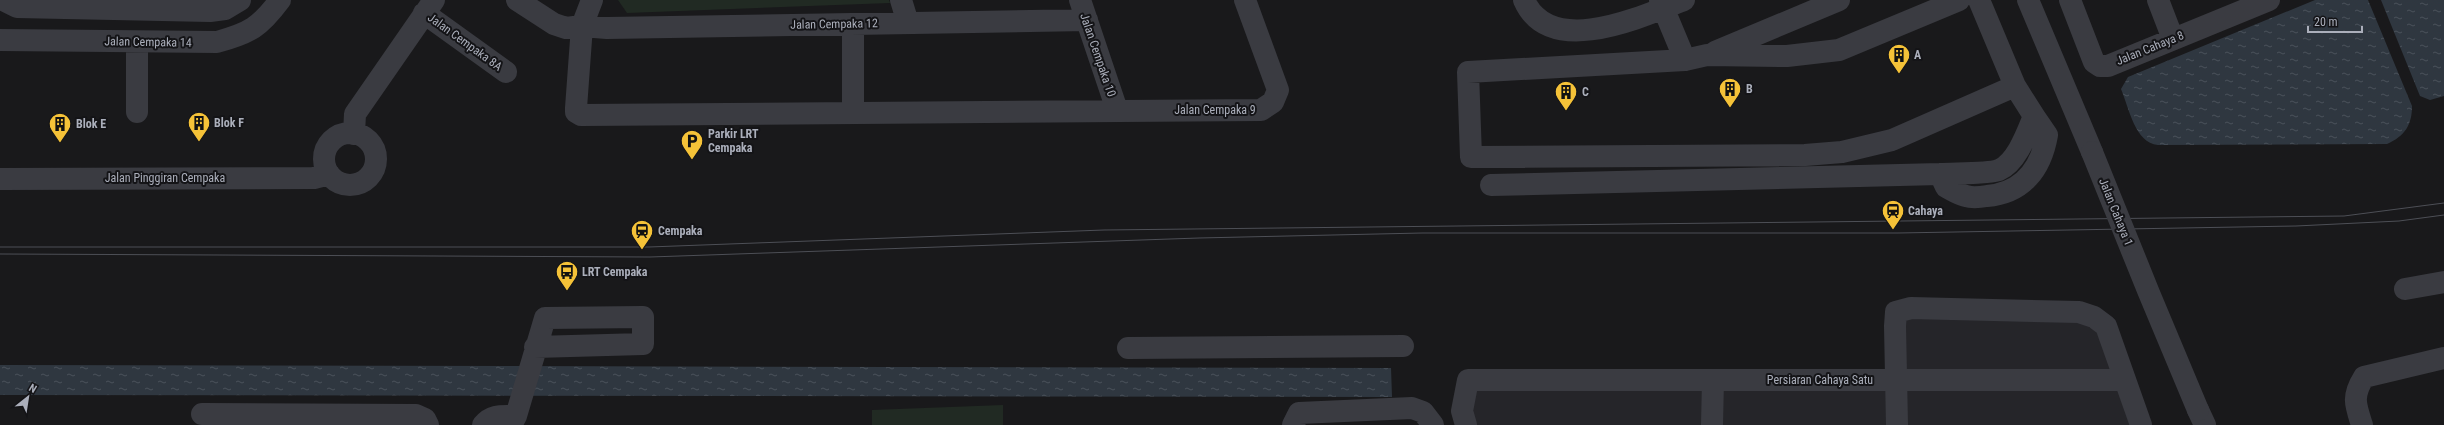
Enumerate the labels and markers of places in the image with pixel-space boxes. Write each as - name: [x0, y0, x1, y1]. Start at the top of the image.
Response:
- building icon: A: [1886, 42, 1912, 75]
- place label: A: [1914, 48, 1922, 62]
- building icon: B: [1717, 76, 1743, 109]
- building icon: C: [1553, 79, 1579, 112]
- place label: B: [1746, 82, 1753, 96]
- place label: C: [1582, 85, 1589, 99]
- building icon: Blok F: [186, 110, 212, 143]
- building icon: Blok E: [47, 111, 73, 144]
- place label: Blok F: [214, 116, 244, 130]
- place label: Blok E: [76, 117, 106, 131]
- place label: Parkir LRT Cempaka: [708, 127, 759, 155]
- parking icon: Parkir LRT Cempaka: [679, 128, 705, 161]
- station icon: Cahaya: [1880, 198, 1906, 231]
- place label: Cahaya: [1908, 204, 1943, 218]
- station icon: Cempaka: [629, 218, 655, 251]
- place label: Cempaka: [658, 224, 703, 238]
- bus stop icon: LRT Cempaka: [554, 259, 580, 292]
- place label: LRT Cempaka: [582, 265, 648, 279]

